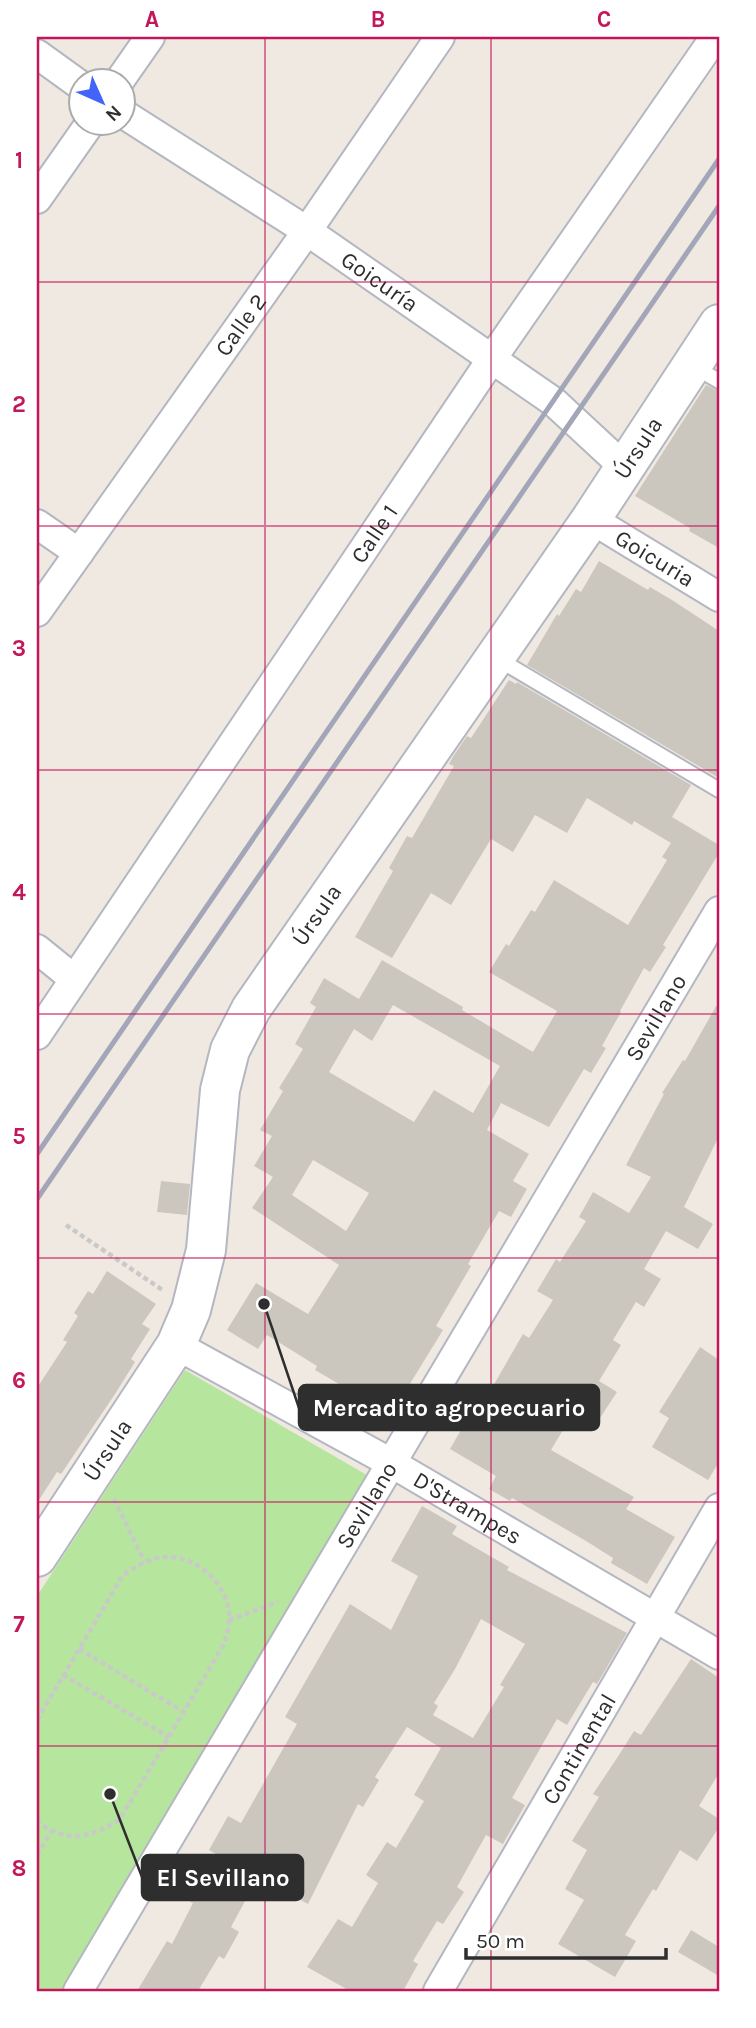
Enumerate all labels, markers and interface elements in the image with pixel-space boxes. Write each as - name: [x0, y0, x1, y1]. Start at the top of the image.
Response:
- text: A: [145, 6, 159, 33]
- text: B: [371, 6, 385, 33]
- text: C: [597, 6, 611, 33]
- north arrow: [66, 66, 136, 136]
- text: N: [101, 101, 126, 126]
- text: 1: [15, 147, 23, 174]
- street label: Goicuría: [336, 245, 424, 318]
- street label: Calle 2: [209, 288, 272, 361]
- text: 2: [12, 391, 26, 418]
- street label: Úrsula: [608, 412, 668, 484]
- street label: Calle 1: [345, 499, 403, 568]
- street label: Goicuria: [610, 524, 700, 592]
- text: 3: [12, 635, 26, 662]
- text: 4: [12, 879, 26, 906]
- street label: Úrsula: [286, 879, 347, 951]
- street label: Sevillano: [620, 969, 692, 1066]
- text: 5: [12, 1123, 26, 1150]
- text: 6: [12, 1367, 26, 1394]
- callout: Mercadito agropecuario: [299, 1385, 599, 1430]
- text: Mercadito agropecuario: [313, 1394, 585, 1422]
- street label: Úrsula: [77, 1414, 137, 1486]
- street label: Sevillano: [330, 1457, 403, 1553]
- street label: D'Strampes: [409, 1466, 527, 1550]
- text: 7: [13, 1611, 25, 1638]
- street label: Continental: [536, 1689, 622, 1809]
- text: 8: [12, 1855, 26, 1882]
- callout: El Sevillano: [142, 1855, 303, 1900]
- text: El Sevillano: [157, 1864, 290, 1892]
- scale bar: [466, 1916, 665, 1960]
- text: 50 m: [476, 1929, 525, 1953]

